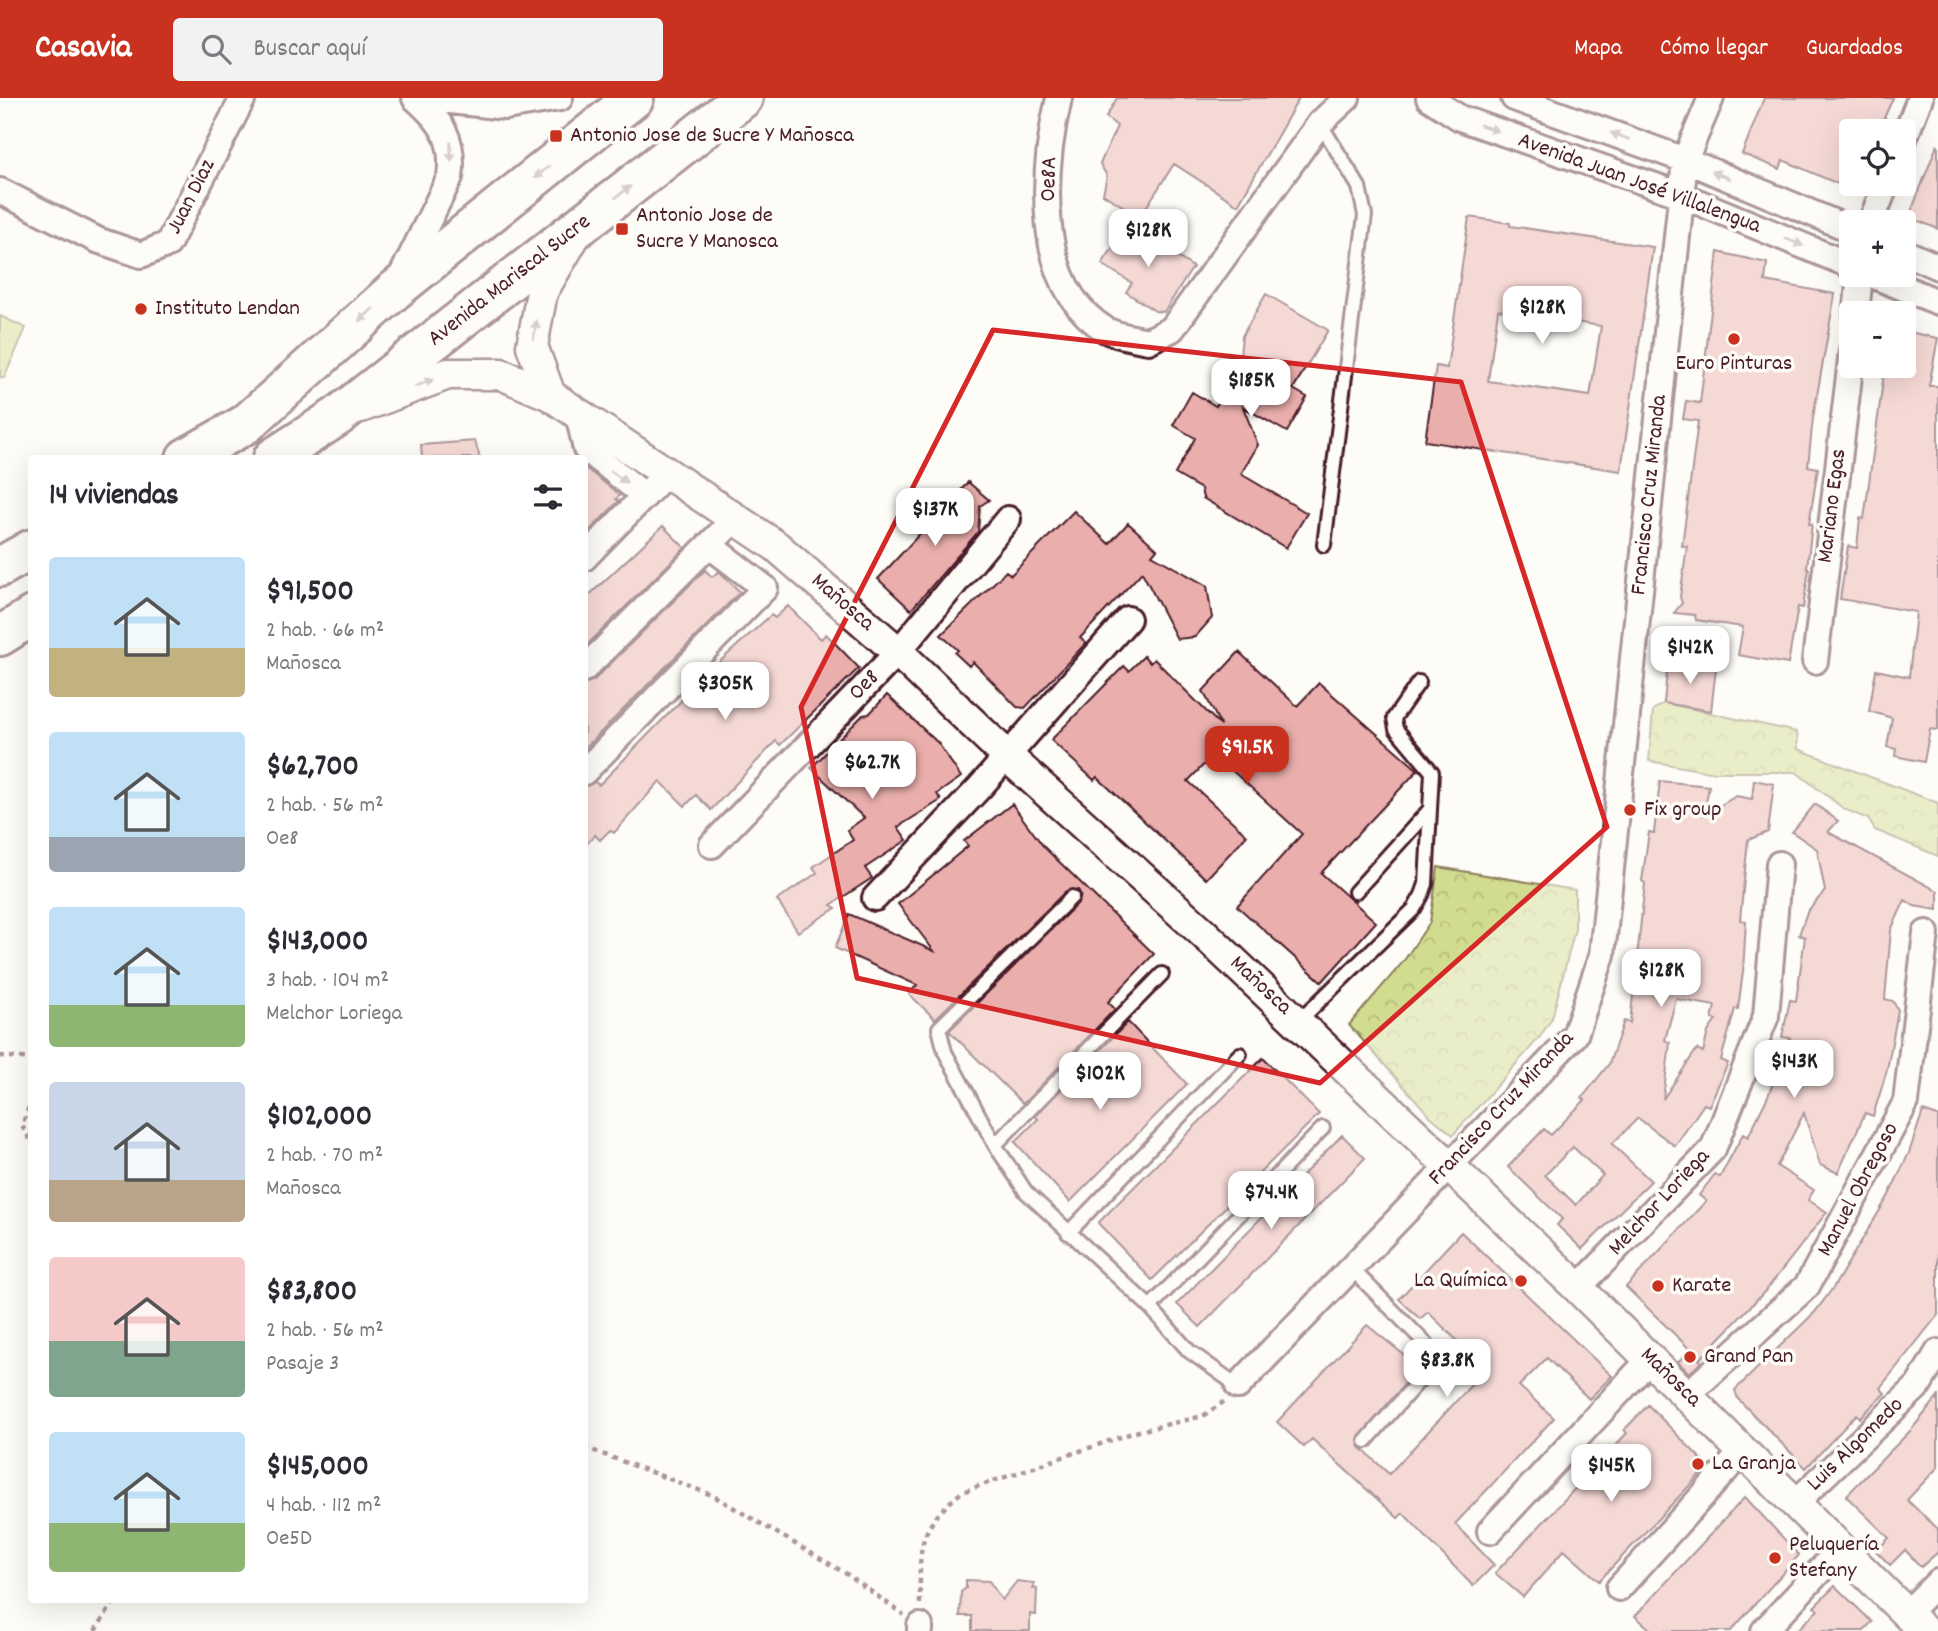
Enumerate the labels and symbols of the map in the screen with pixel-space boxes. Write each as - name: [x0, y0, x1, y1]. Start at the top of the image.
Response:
- place label: Antonio Jose de Sucre Y Mañosca: [570, 120, 855, 153]
- one-way arrow: [1479, 123, 1500, 134]
- street label: Avenida Juan José Villalengua: [1513, 125, 1766, 244]
- marker: Antonio Jose de Sucre Y Mañosca: [548, 128, 564, 144]
- one-way arrow: [1610, 131, 1631, 142]
- one-way arrow: [445, 141, 456, 163]
- street label: Juan Diaz: [159, 153, 225, 240]
- street label: Oe8A: [1033, 156, 1067, 202]
- one-way arrow: [534, 164, 552, 179]
- one-way arrow: [1711, 169, 1731, 181]
- one-way arrow: [613, 185, 631, 200]
- place label: Antonio Jose de Sucre Y Manosca: [636, 200, 779, 259]
- street label: Avenida Mariscal Sucre: [421, 207, 599, 355]
- pin: $128K: [1099, 209, 1197, 269]
- marker: Antonio Jose de Sucre Y Manosca: [614, 221, 630, 237]
- one-way arrow: [1784, 237, 1805, 248]
- pin: $128K: [1493, 286, 1591, 346]
- place label: Instituto Lendan: [155, 293, 300, 326]
- marker: Instituto Lendan: [133, 301, 149, 317]
- one-way arrow: [358, 307, 375, 323]
- one-way arrow: [530, 319, 541, 341]
- marker: Euro Pinturas: [1726, 331, 1742, 347]
- place label: Euro Pinturas: [1675, 348, 1793, 381]
- pin: $185K: [1202, 360, 1300, 419]
- one-way arrow: [414, 377, 435, 388]
- street label: Francisco Cruz Miranda: [1623, 392, 1677, 597]
- street label: Mariano Egas: [1810, 447, 1856, 565]
- one-way arrow: [610, 470, 629, 484]
- pin: $137K: [886, 489, 984, 548]
- street label: Mañosca: [803, 566, 882, 641]
- pin: $142K: [1641, 626, 1739, 686]
- pin: $305K: [676, 662, 774, 722]
- street label: Oe8: [842, 663, 888, 709]
- pin: $91.5K: [1190, 726, 1304, 786]
- pin: $62.7K: [815, 742, 929, 801]
- place label: Fix group: [1644, 794, 1722, 827]
- marker: Fix group: [1622, 802, 1638, 818]
- street label: Mañosca: [1221, 948, 1300, 1024]
- pin: $128K: [1612, 950, 1710, 1009]
- street label: Francisco Cruz Miranda: [1421, 1023, 1583, 1194]
- pin: $143K: [1745, 1040, 1843, 1100]
- pin: $102K: [1051, 1052, 1149, 1112]
- street label: Manuel Obregoso: [1810, 1117, 1908, 1263]
- street label: Melchor Loriega: [1601, 1141, 1719, 1264]
- pin: $74.4K: [1214, 1172, 1328, 1231]
- place label: La Química: [1414, 1265, 1508, 1298]
- place label: Karate: [1672, 1270, 1731, 1303]
- marker: La Química: [1513, 1273, 1529, 1289]
- marker: Karate: [1650, 1278, 1666, 1294]
- pin: $83.8K: [1390, 1340, 1504, 1399]
- street label: Mañosca: [1632, 1340, 1709, 1417]
- place label: Grand Pan: [1704, 1341, 1793, 1374]
- marker: Grand Pan: [1682, 1349, 1698, 1365]
- street label: Luis Algomedo: [1800, 1390, 1912, 1500]
- pin: $145K: [1562, 1444, 1660, 1504]
- place label: La Granja: [1712, 1448, 1797, 1481]
- marker: La Granja: [1690, 1456, 1706, 1472]
- place label: Peluquería Stefany: [1789, 1529, 1880, 1588]
- marker: Peluquería Stefany: [1767, 1550, 1783, 1566]

